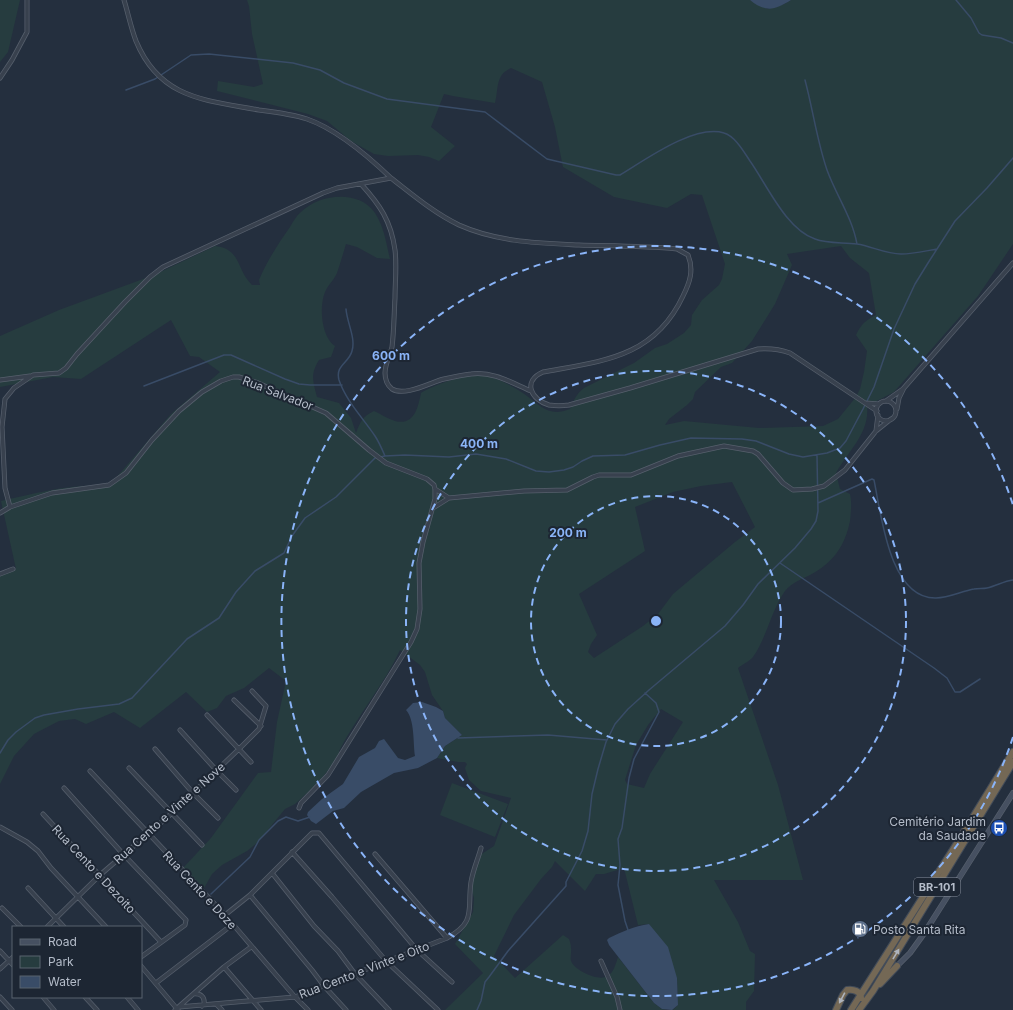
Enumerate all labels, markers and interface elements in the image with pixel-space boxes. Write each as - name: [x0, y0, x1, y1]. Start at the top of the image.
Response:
- text: 600 m: [372, 348, 410, 363]
- street label: Rua Salvador: [240, 373, 316, 414]
- text: 400 m: [460, 436, 498, 451]
- text: 200 m: [549, 525, 587, 540]
- centre of rings: [649, 614, 663, 628]
- street label: Rua Cento e Vinte e Nove: [110, 759, 228, 867]
- place label: Cemitério Jardim da Saudade: [889, 814, 986, 843]
- bus stop icon: Cemitério Jardim da Saudade: [989, 818, 1009, 838]
- street label: Rua Cento e Dezoito: [49, 822, 139, 916]
- street label: Rua Cento e Doze: [160, 848, 240, 932]
- road number: BR-101: [914, 878, 960, 896]
- fuel station icon: Posto Santa Rita: [850, 919, 870, 939]
- place label: Posto Santa Rita: [873, 922, 965, 937]
- legend: [12, 926, 142, 998]
- text: Road: [48, 934, 77, 949]
- street label: Rua Cento e Vinte e Oito: [297, 938, 431, 1002]
- one-way arrow: [892, 949, 900, 959]
- text: Park: [48, 954, 74, 969]
- text: Water: [48, 974, 82, 989]
- one-way arrow: [838, 992, 845, 1004]

